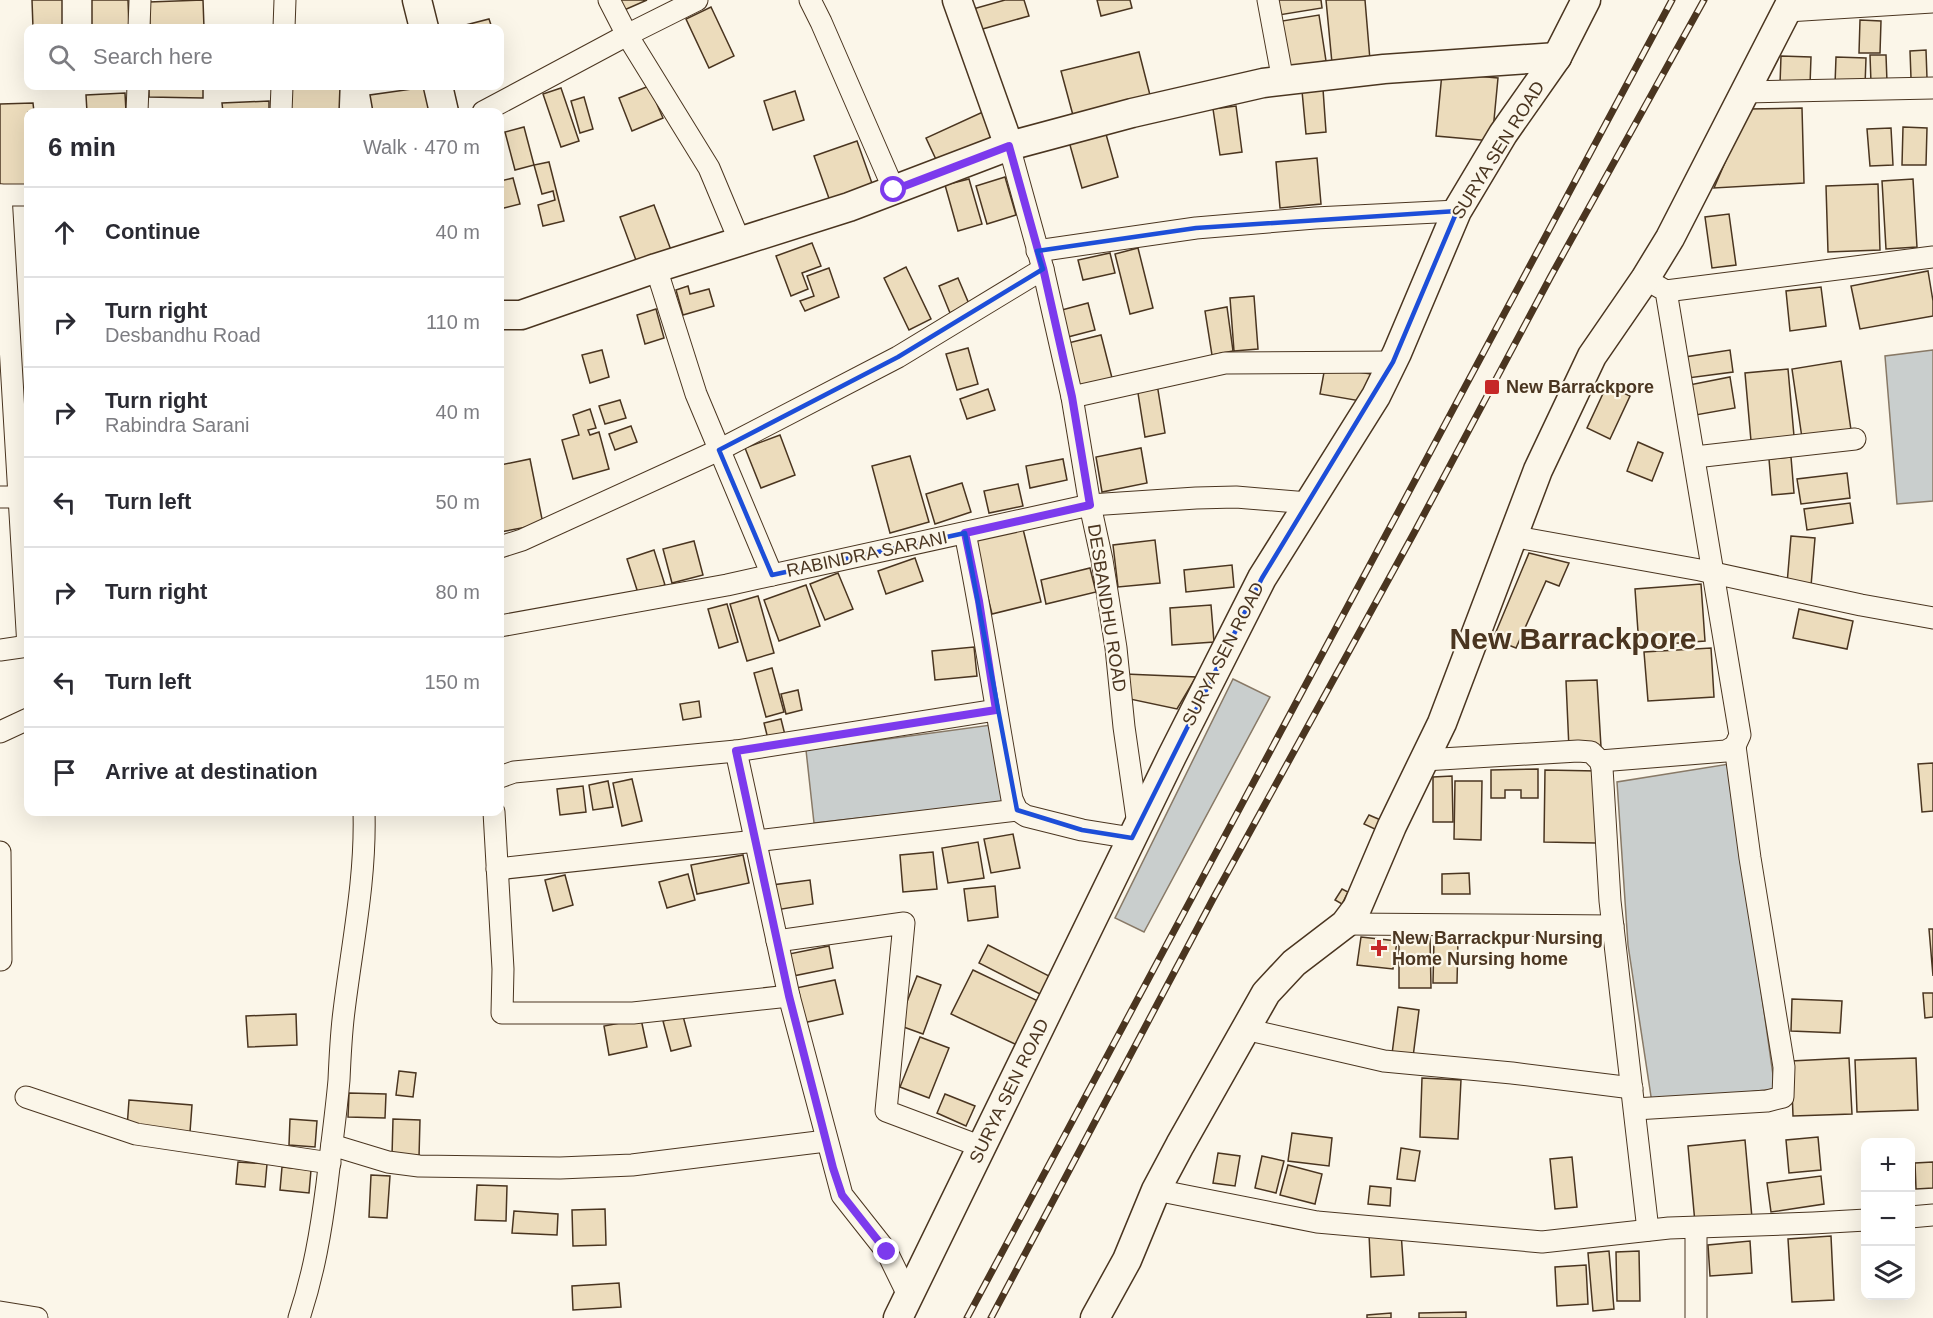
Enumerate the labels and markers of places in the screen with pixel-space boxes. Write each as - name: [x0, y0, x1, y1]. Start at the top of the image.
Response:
- place label: New Barrackpore: [1506, 377, 1654, 397]
- marker: New Barrackpore: [1483, 378, 1501, 396]
- place label: New Barrackpur Nursing Home Nursing home: [1392, 928, 1603, 969]
- marker: New Barrackpur Nursing Home Nursing home: [1370, 939, 1388, 957]

